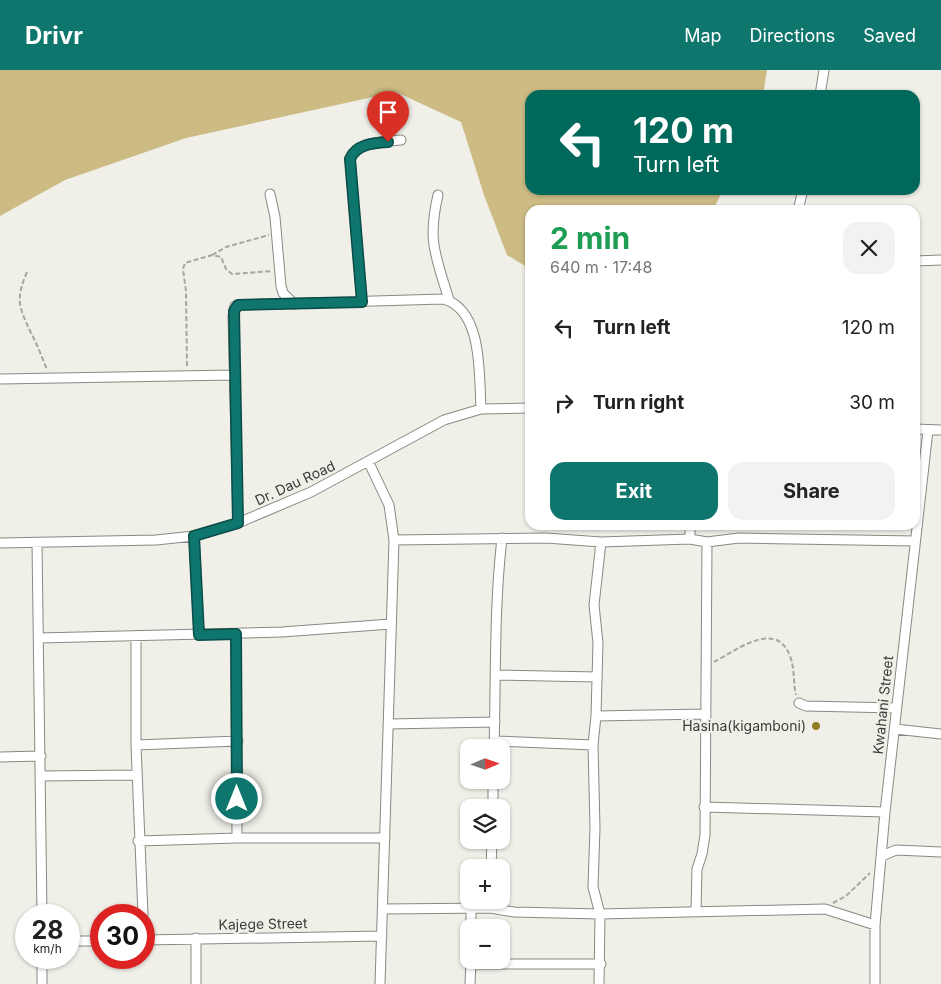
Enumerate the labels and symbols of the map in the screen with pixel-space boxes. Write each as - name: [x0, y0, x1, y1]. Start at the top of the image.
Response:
- pin: [367, 91, 409, 142]
- street label: Dr. Dau Road: [252, 457, 338, 509]
- street label: Kwahani Street: [869, 654, 896, 755]
- place label: Hasina(kigamboni): [682, 717, 806, 734]
- marker: Hasina(kigamboni): [810, 720, 822, 732]
- north arrow: [460, 739, 510, 789]
- position arrow: [210, 772, 262, 824]
- speed limit sign: 30: [90, 904, 155, 969]
- street label: Kajege Street: [218, 914, 308, 933]

